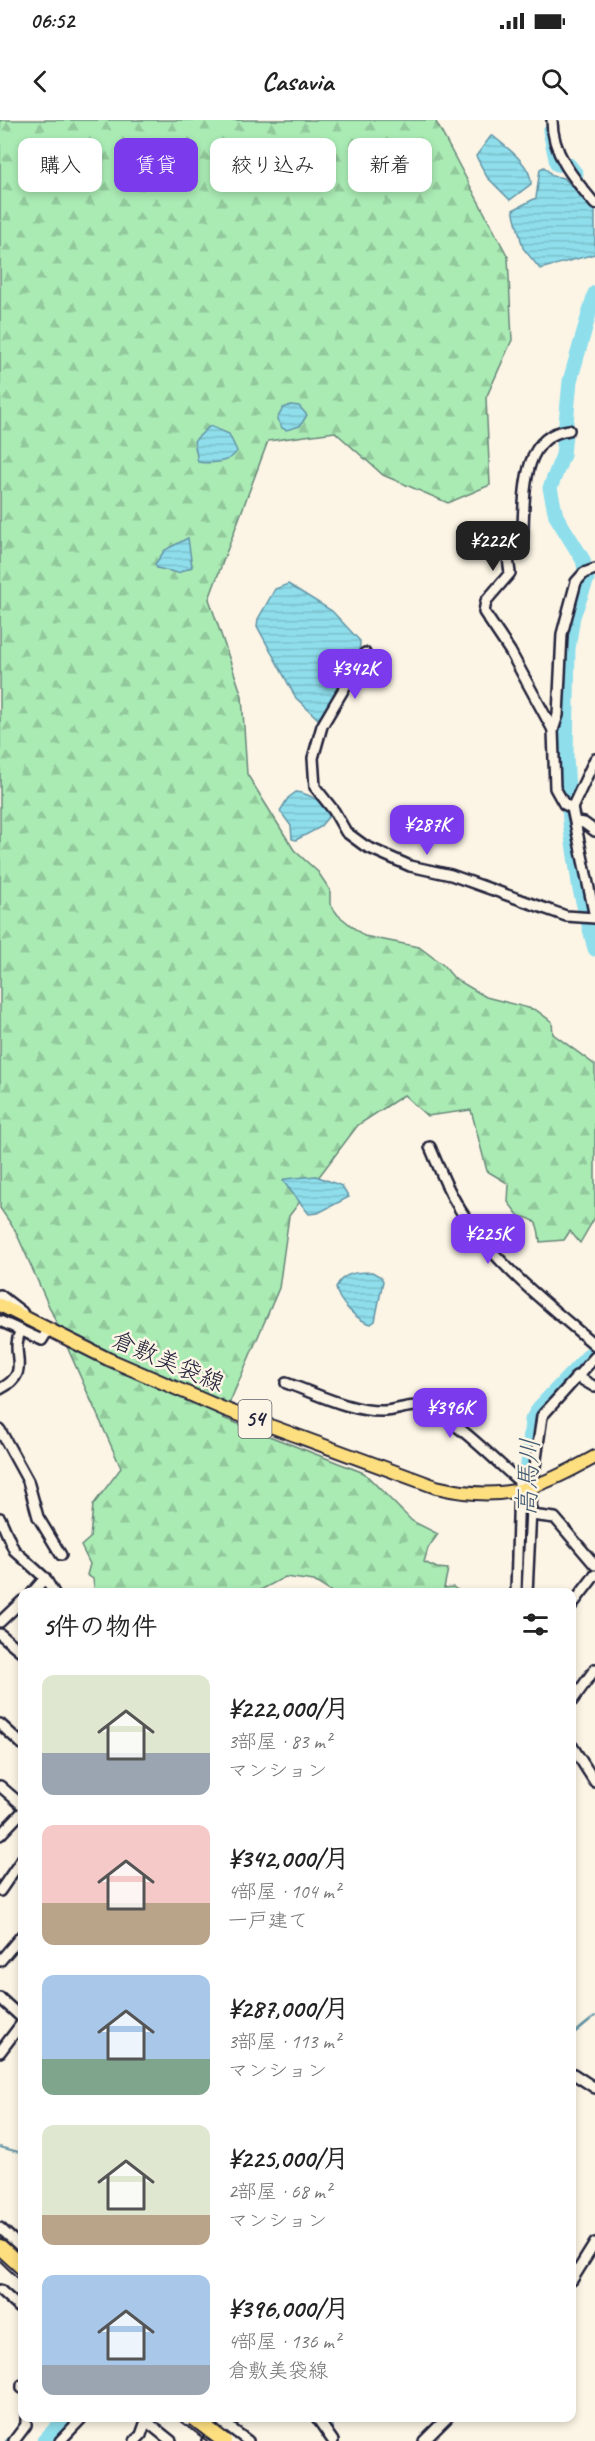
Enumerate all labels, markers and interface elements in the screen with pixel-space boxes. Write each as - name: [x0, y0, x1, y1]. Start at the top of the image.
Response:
- text: 06:52: [30, 7, 74, 35]
- text: Casavia: [262, 64, 333, 98]
- icon: back: [24, 65, 57, 98]
- icon: search: [538, 65, 571, 98]
- chip: 購入: [18, 138, 102, 192]
- chip: 賃貸: [114, 138, 198, 192]
- chip: 絞り込み: [210, 138, 336, 192]
- chip: 新着: [348, 138, 432, 192]
- pin: ¥222K: [451, 521, 535, 572]
- text: ¥222K: [470, 528, 516, 553]
- pin: ¥342K: [313, 649, 397, 700]
- text: ¥342K: [332, 656, 378, 681]
- pin: ¥287K: [385, 805, 469, 856]
- text: ¥287K: [404, 812, 450, 837]
- pin: ¥225K: [446, 1214, 530, 1265]
- text: ¥225K: [465, 1221, 511, 1246]
- street label: 倉敷美袋線: [107, 1324, 229, 1398]
- pin: ¥396K: [408, 1388, 492, 1439]
- text: ¥396K: [427, 1395, 473, 1420]
- road number: 54: [238, 1400, 272, 1438]
- water label: 高馬川: [509, 1437, 547, 1517]
- icon: filters: [519, 1608, 552, 1641]
- text: 5件の物件: [42, 1610, 157, 1643]
- text: ¥222,000/月: [228, 1692, 350, 1725]
- icon: home: [90, 1699, 162, 1771]
- text: 3部屋 · 83 m²: [228, 1729, 331, 1754]
- text: マンション: [228, 1758, 327, 1783]
- text: ¥342,000/月: [228, 1842, 350, 1875]
- icon: home: [90, 1849, 162, 1921]
- text: 4部屋 · 104 m²: [228, 1879, 340, 1904]
- text: 一戸建て: [228, 1908, 308, 1933]
- text: ¥287,000/月: [228, 1992, 350, 2025]
- icon: home: [90, 1999, 162, 2071]
- text: 3部屋 · 113 m²: [228, 2029, 340, 2054]
- text: マンション: [228, 2058, 327, 2083]
- text: ¥225,000/月: [228, 2142, 349, 2175]
- icon: home: [90, 2149, 162, 2221]
- text: 2部屋 · 68 m²: [228, 2179, 331, 2204]
- text: マンション: [228, 2208, 327, 2233]
- text: ¥396,000/月: [228, 2292, 350, 2325]
- icon: home: [90, 2299, 162, 2371]
- text: 4部屋 · 136 m²: [228, 2329, 340, 2354]
- text: 倉敷美袋線: [228, 2358, 328, 2383]

